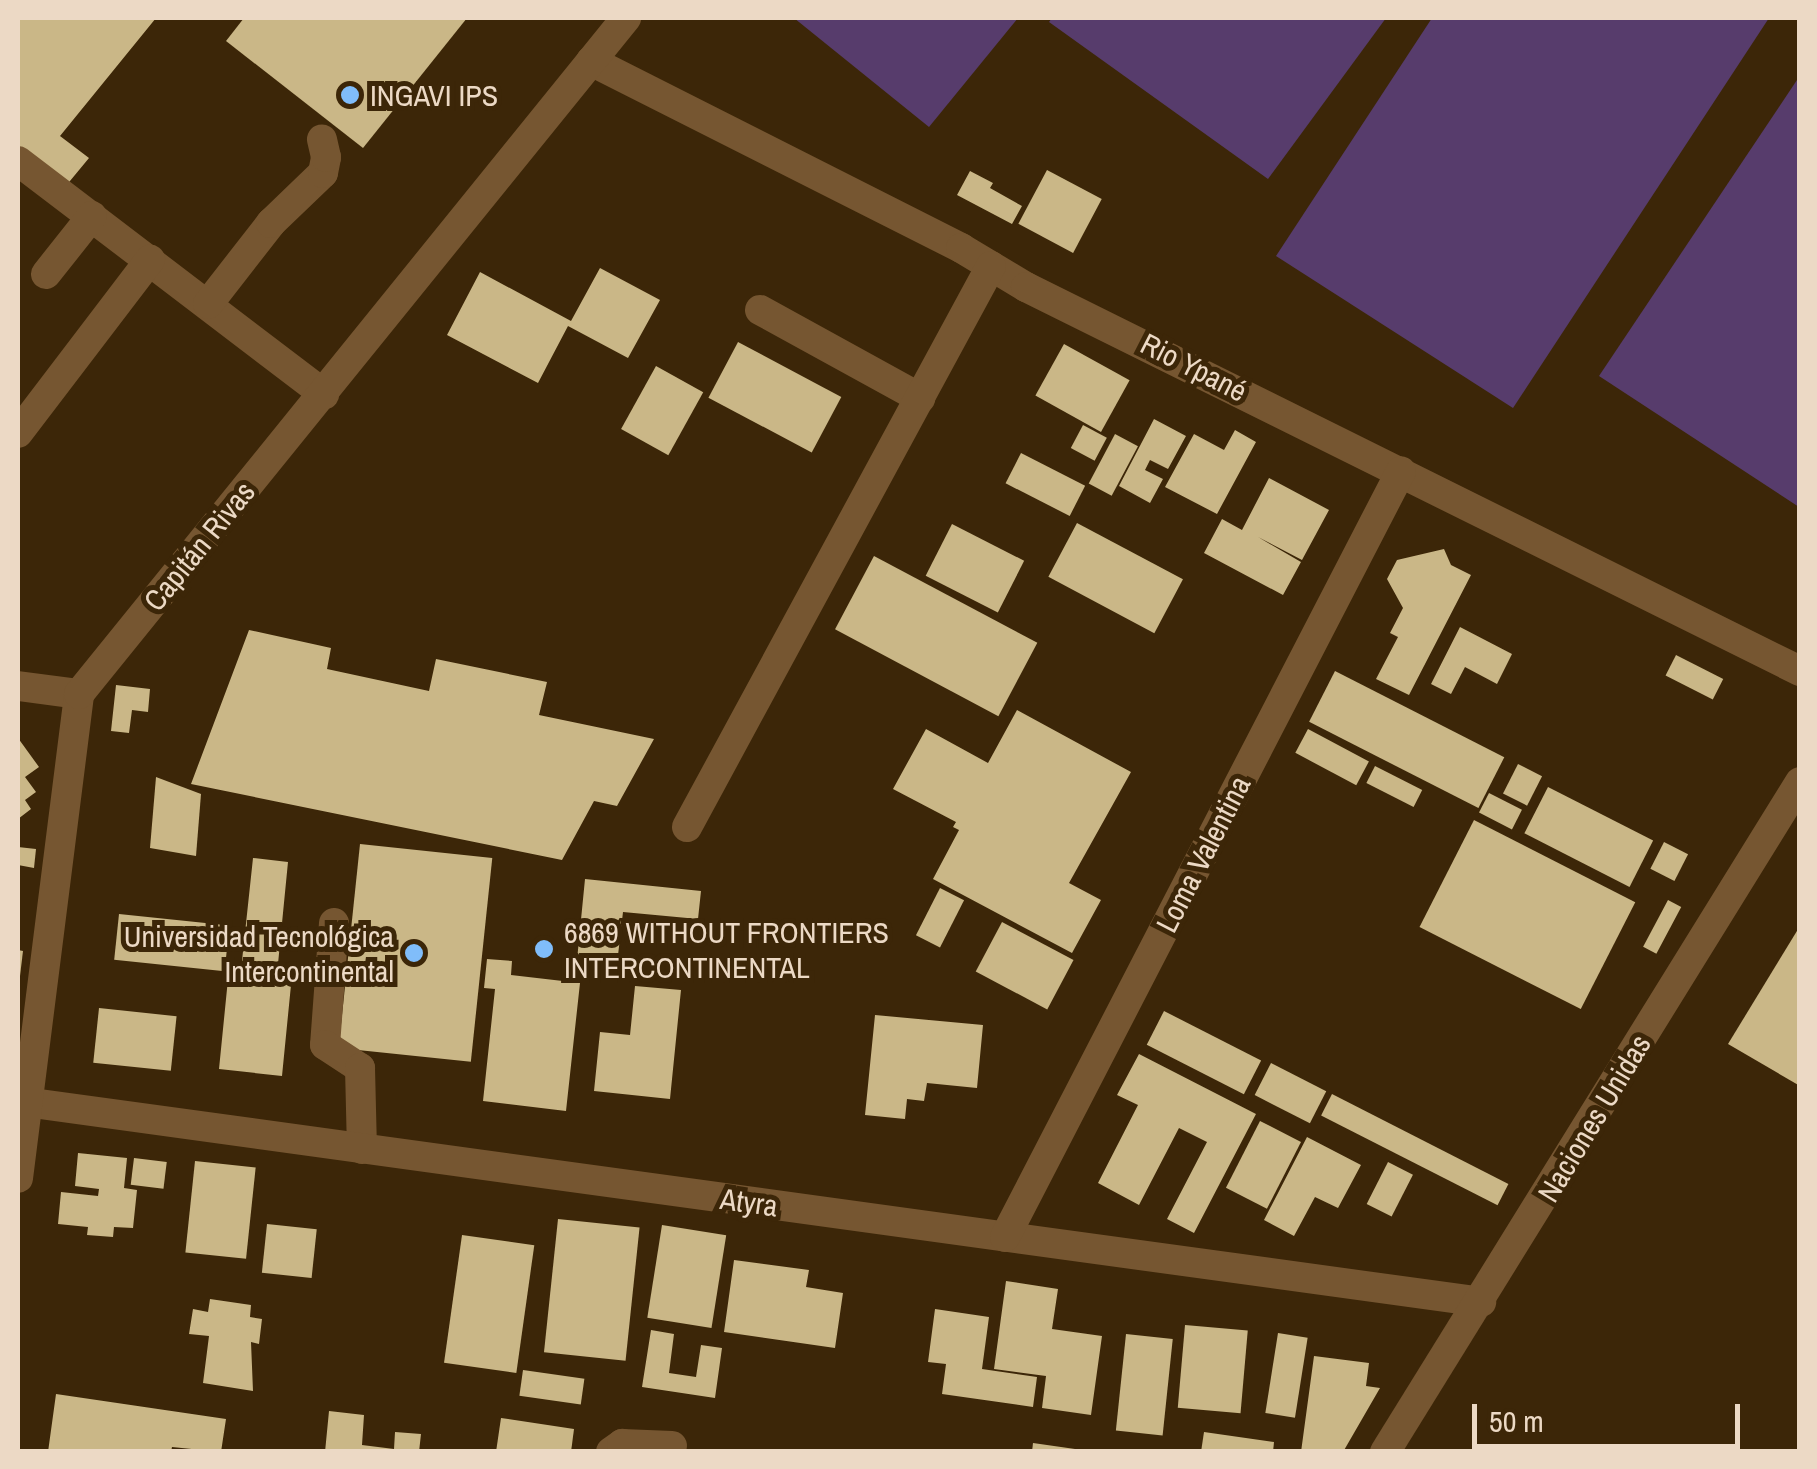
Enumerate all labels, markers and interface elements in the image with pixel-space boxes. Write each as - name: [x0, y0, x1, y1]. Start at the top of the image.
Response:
- place label: INGAVI IPS: [370, 77, 498, 113]
- marker: INGAVI IPS: [339, 84, 361, 106]
- street label: Rio Ypané: [1135, 325, 1253, 409]
- street label: Capitán Rivas: [136, 474, 262, 618]
- street label: Loma Valentina: [1148, 770, 1258, 938]
- place label: 6869 WITHOUT FRONTIERS INTERCONTINENTAL: [564, 914, 889, 984]
- place label: Universidad Tecnológica Intercontinental: [123, 918, 394, 988]
- marker: 6869 WITHOUT FRONTIERS INTERCONTINENTAL: [533, 938, 555, 960]
- marker: Universidad Tecnológica Intercontinental: [403, 942, 425, 964]
- street label: Naciones Unidas: [1530, 1028, 1658, 1208]
- street label: Atyra: [718, 1180, 780, 1224]
- scale bar: [1477, 1384, 1744, 1446]
- text: 50 m: [1489, 1401, 1544, 1441]

